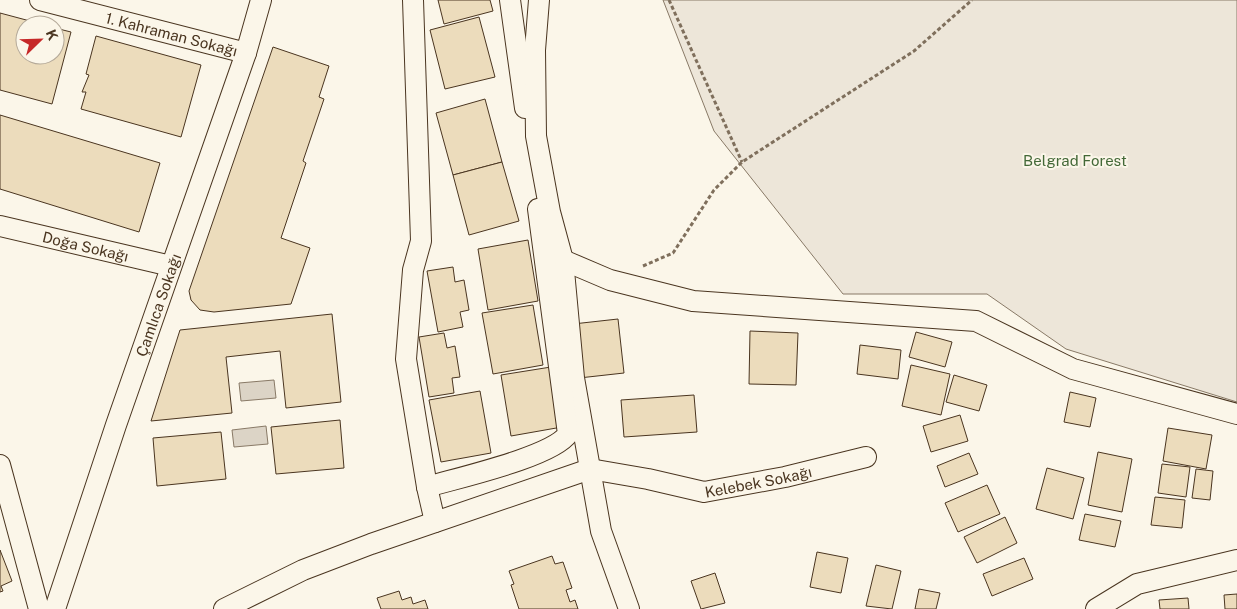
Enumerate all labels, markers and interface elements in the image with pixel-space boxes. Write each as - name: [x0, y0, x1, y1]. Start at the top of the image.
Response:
- street label: 1. Kahraman Sokağı: [104, 9, 240, 59]
- north arrow: [15, 15, 65, 65]
- text: K: [43, 27, 61, 43]
- park label: Belgrad Forest: [1023, 152, 1127, 169]
- street label: Doğa Sokağı: [41, 228, 130, 264]
- street label: Çamlıca Sokağı: [132, 251, 184, 359]
- street label: Kelebek Sokağı: [703, 462, 813, 500]

